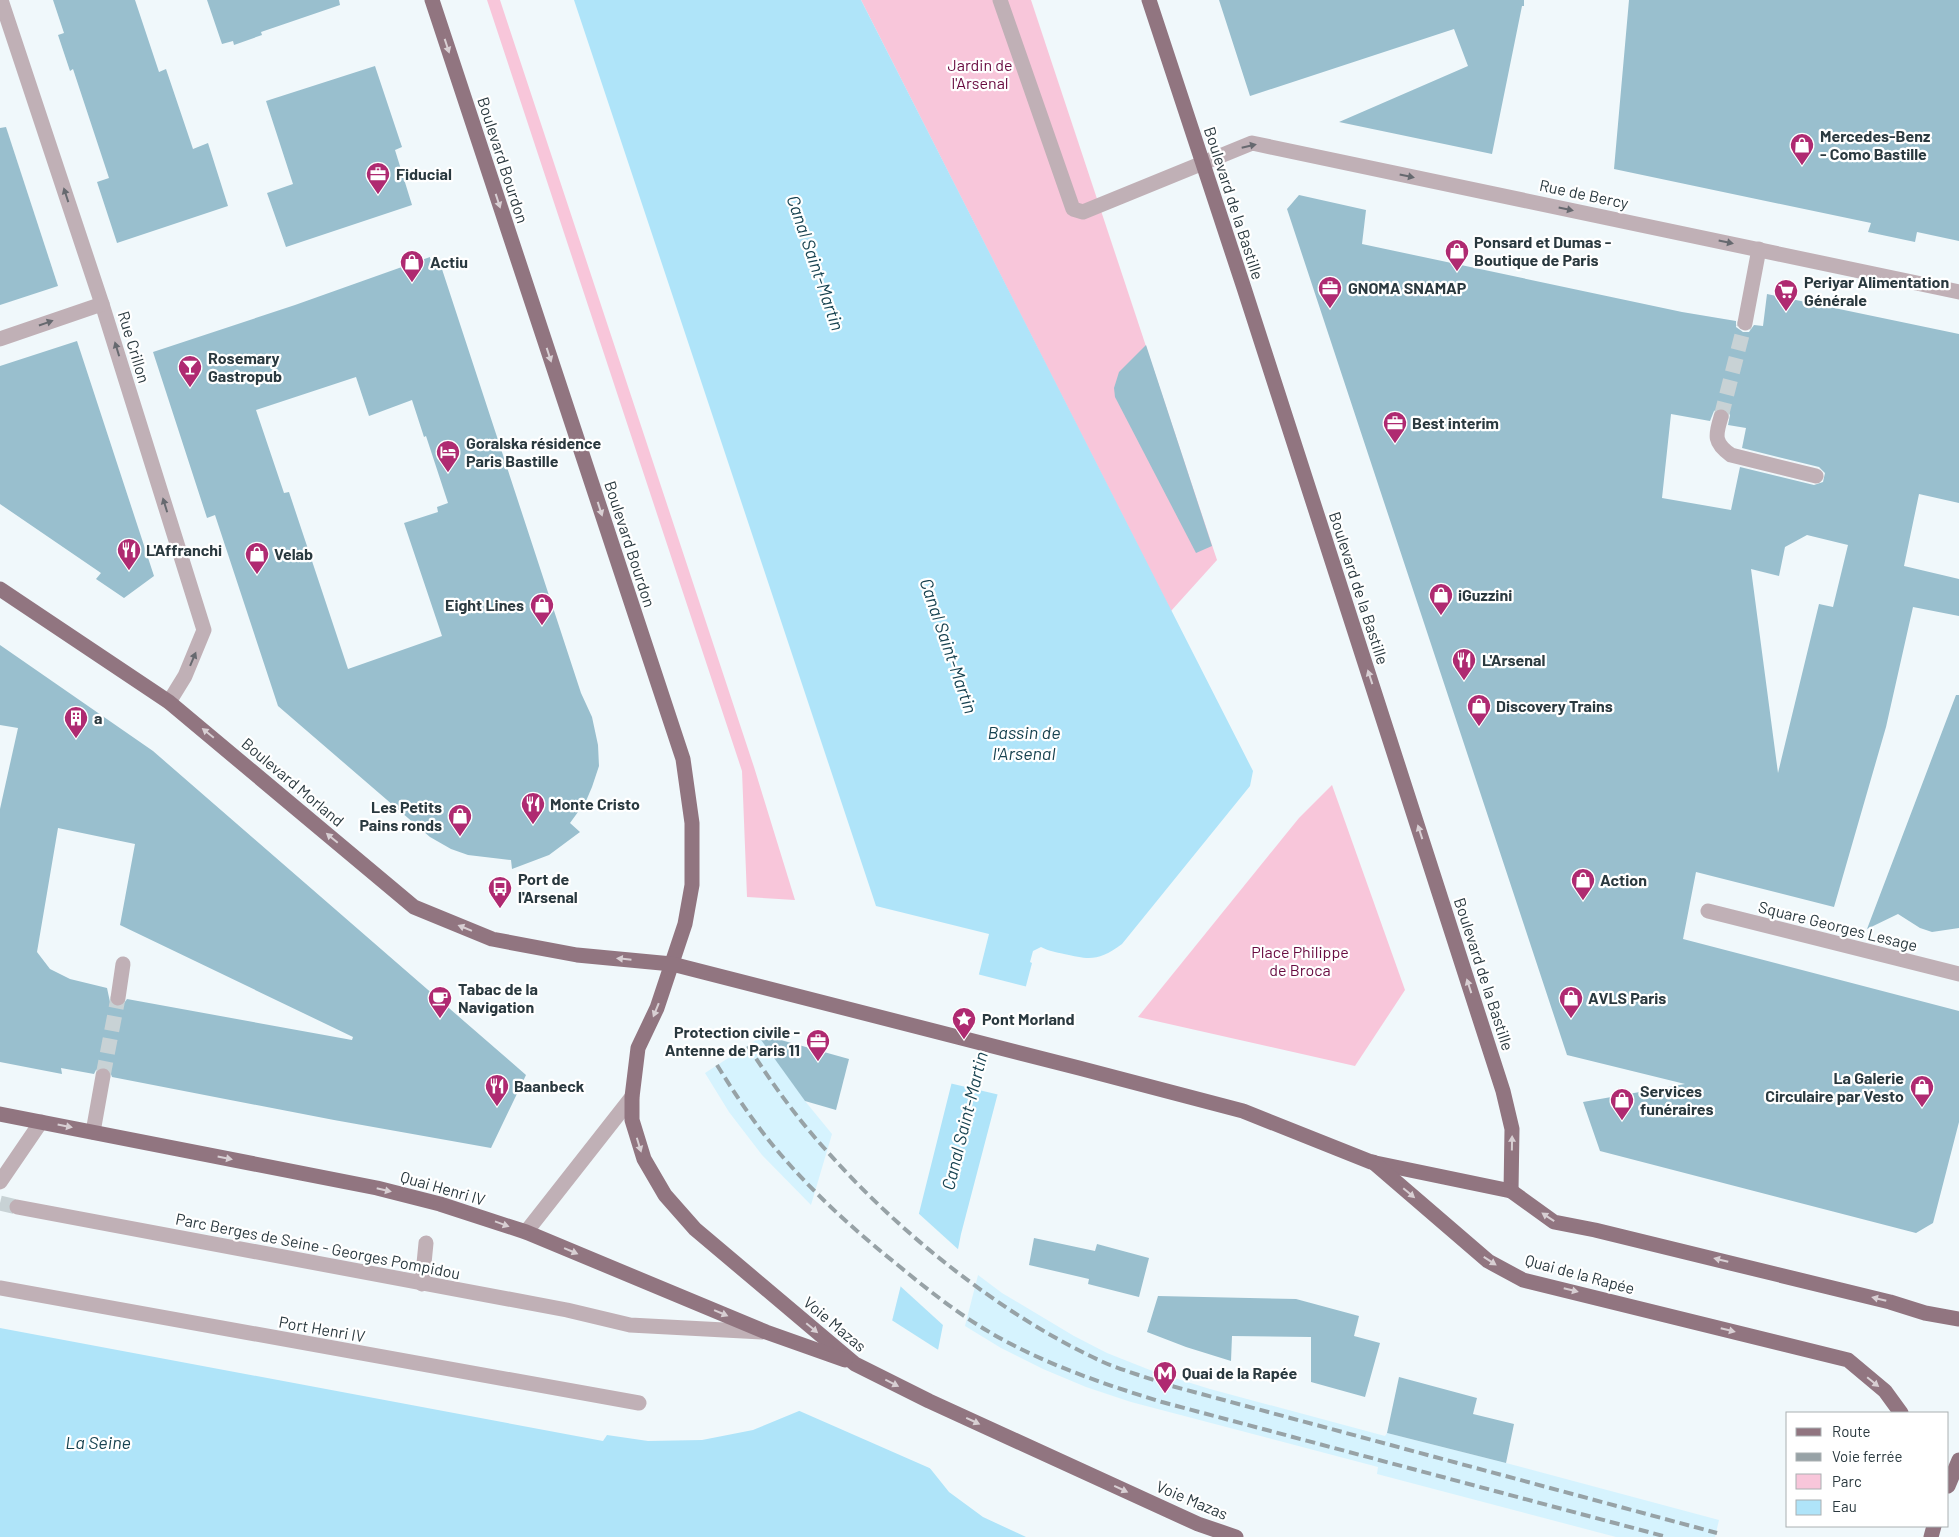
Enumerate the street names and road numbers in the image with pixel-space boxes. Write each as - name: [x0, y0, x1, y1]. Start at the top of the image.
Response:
- street label: Boulevard Bourdon: [474, 94, 533, 225]
- street label: Boulevard de la Bastille: [1201, 124, 1268, 282]
- street label: Rue de Bercy: [1538, 175, 1631, 212]
- street label: Rue Crillon: [115, 308, 154, 385]
- street label: Boulevard Bourdon: [601, 478, 660, 609]
- street label: Boulevard de la Bastille: [1326, 509, 1393, 667]
- street label: Boulevard Morland: [238, 733, 348, 830]
- street label: Boulevard de la Bastille: [1451, 895, 1518, 1053]
- street label: Square Georges Lesage: [1757, 897, 1920, 954]
- street label: Quai Henri IV: [398, 1166, 488, 1209]
- street label: Parc Berges de Seine - Georges Pompidou: [174, 1209, 462, 1282]
- street label: Quai de la Rapée: [1523, 1250, 1637, 1297]
- street label: Voie Mazas: [800, 1292, 870, 1355]
- street label: Port Henri IV: [277, 1312, 367, 1345]
- street label: Voie Mazas: [1154, 1476, 1231, 1523]

